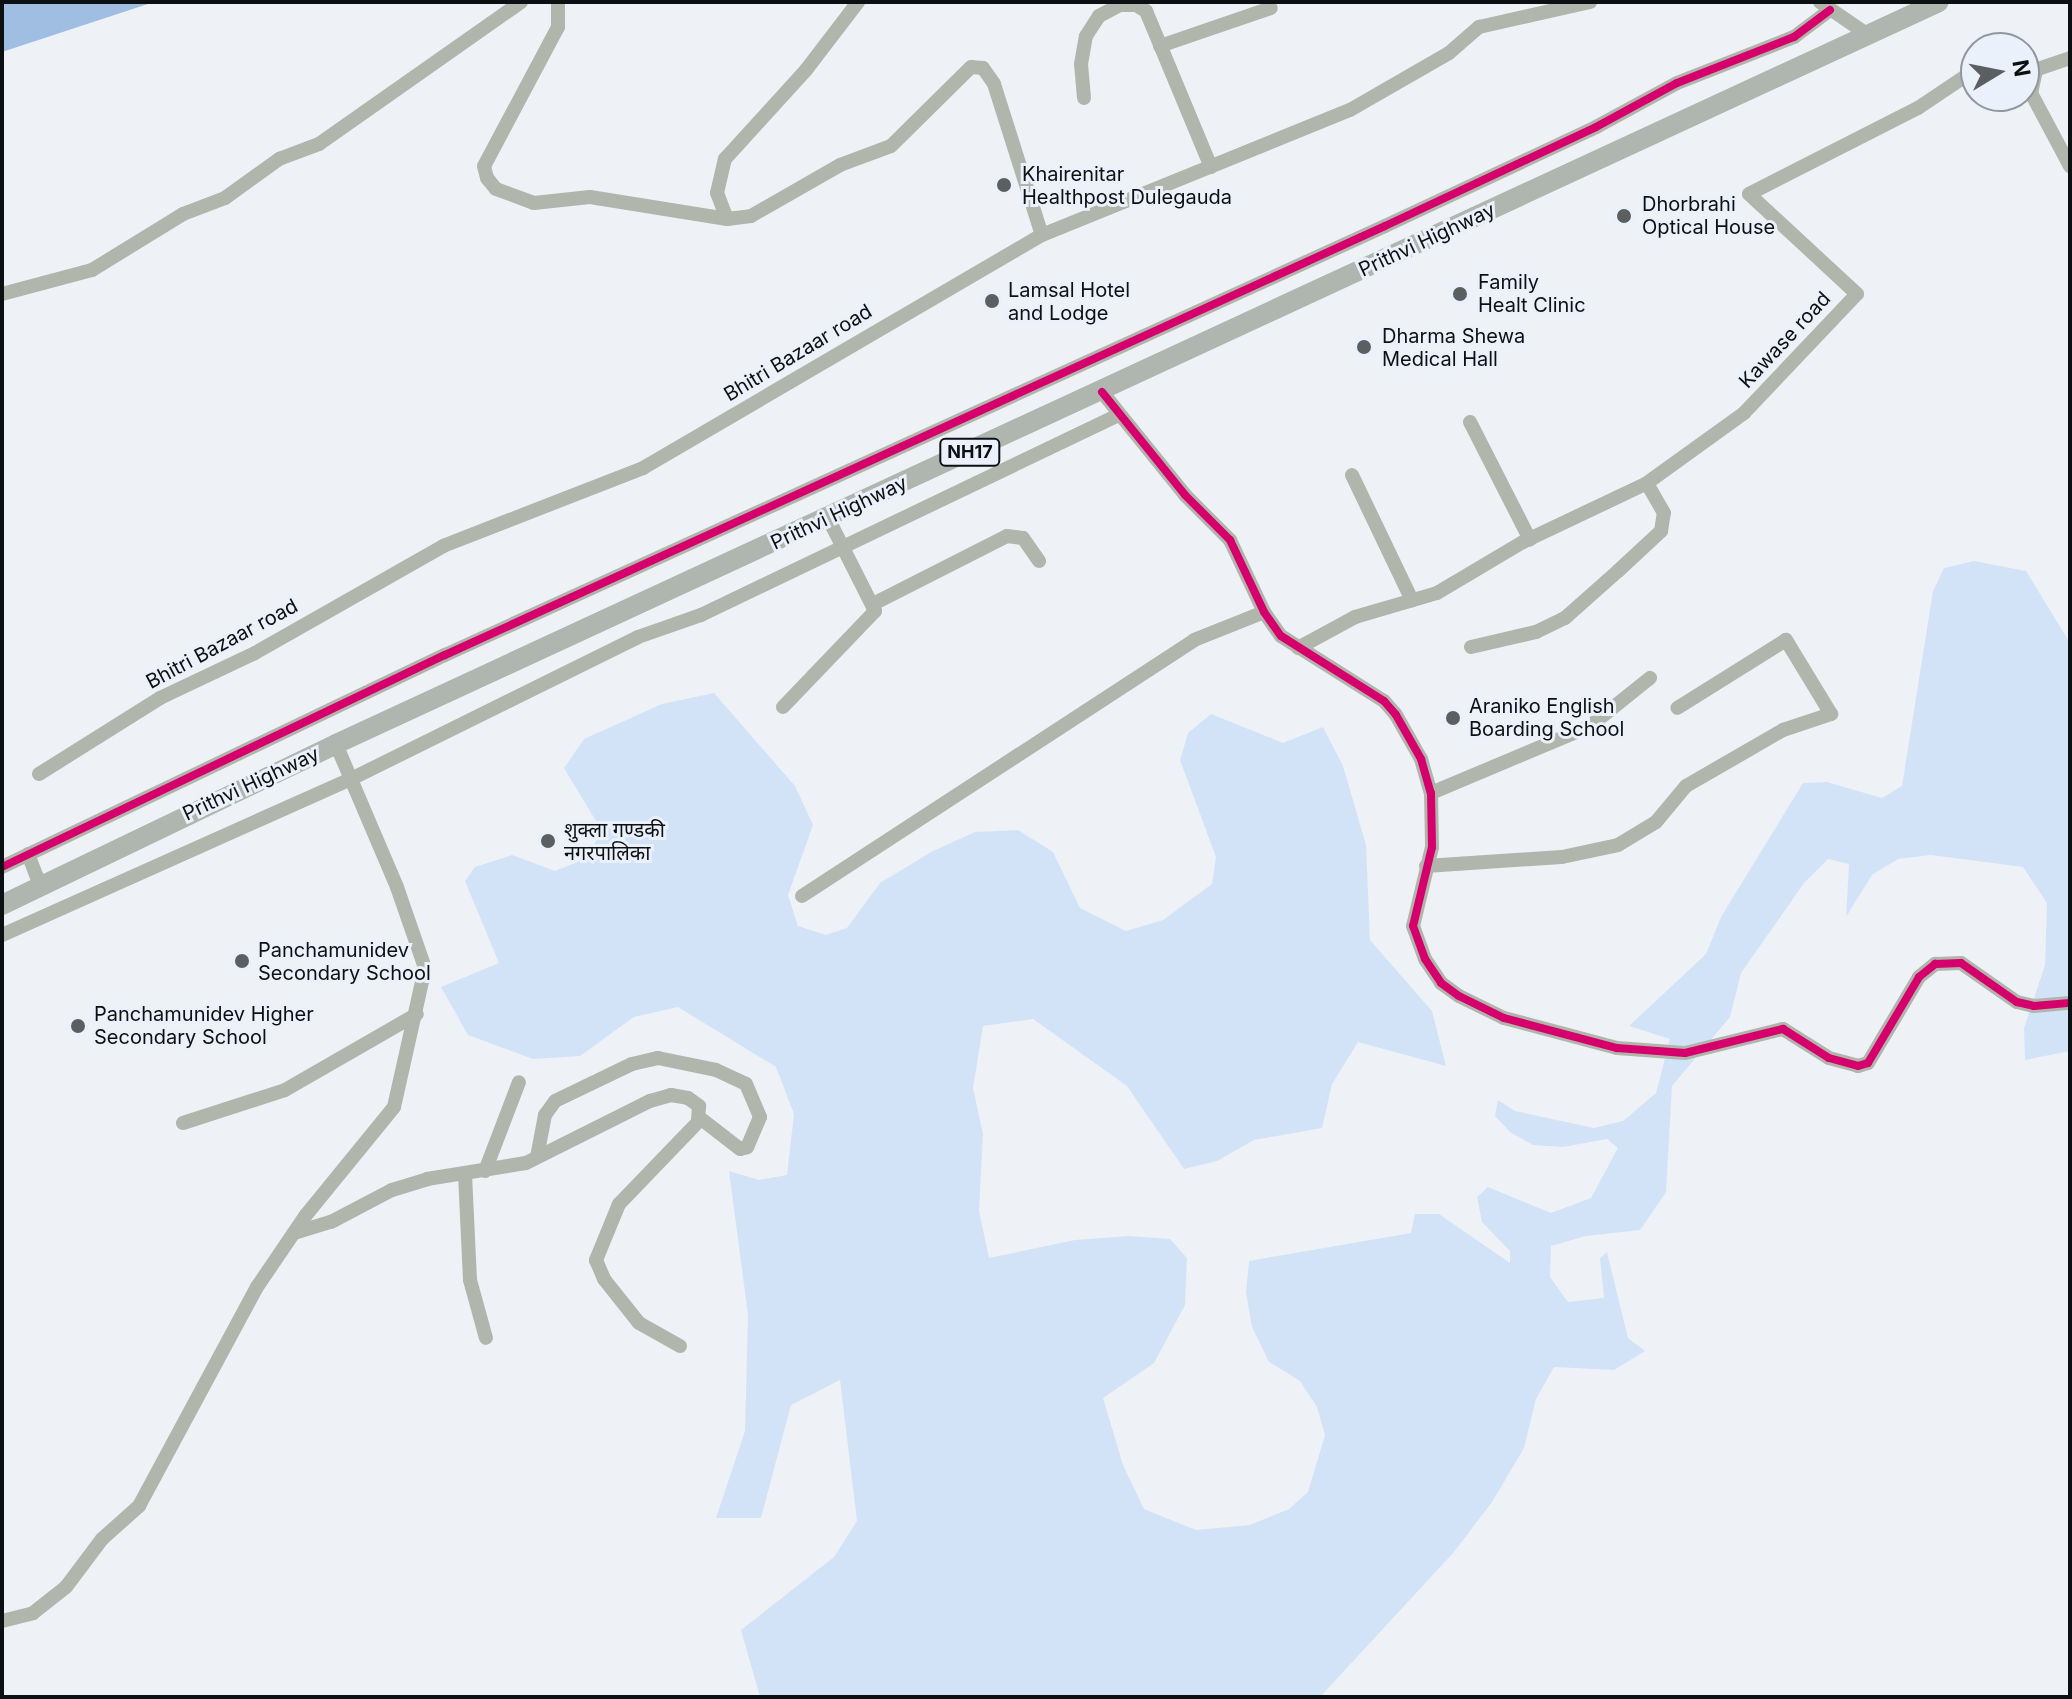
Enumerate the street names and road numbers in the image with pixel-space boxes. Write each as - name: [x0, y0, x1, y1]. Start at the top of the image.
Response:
- street label: Prithvi Highway: [1355, 198, 1499, 282]
- street label: Kawase road: [1734, 287, 1836, 393]
- street label: Bhitri Bazaar road: [720, 299, 876, 407]
- road number: NH17: [938, 438, 1002, 466]
- street label: Prithvi Highway: [767, 471, 911, 555]
- street label: Bhitri Bazaar road: [142, 594, 302, 694]
- street label: Prithvi Highway: [179, 742, 323, 826]

